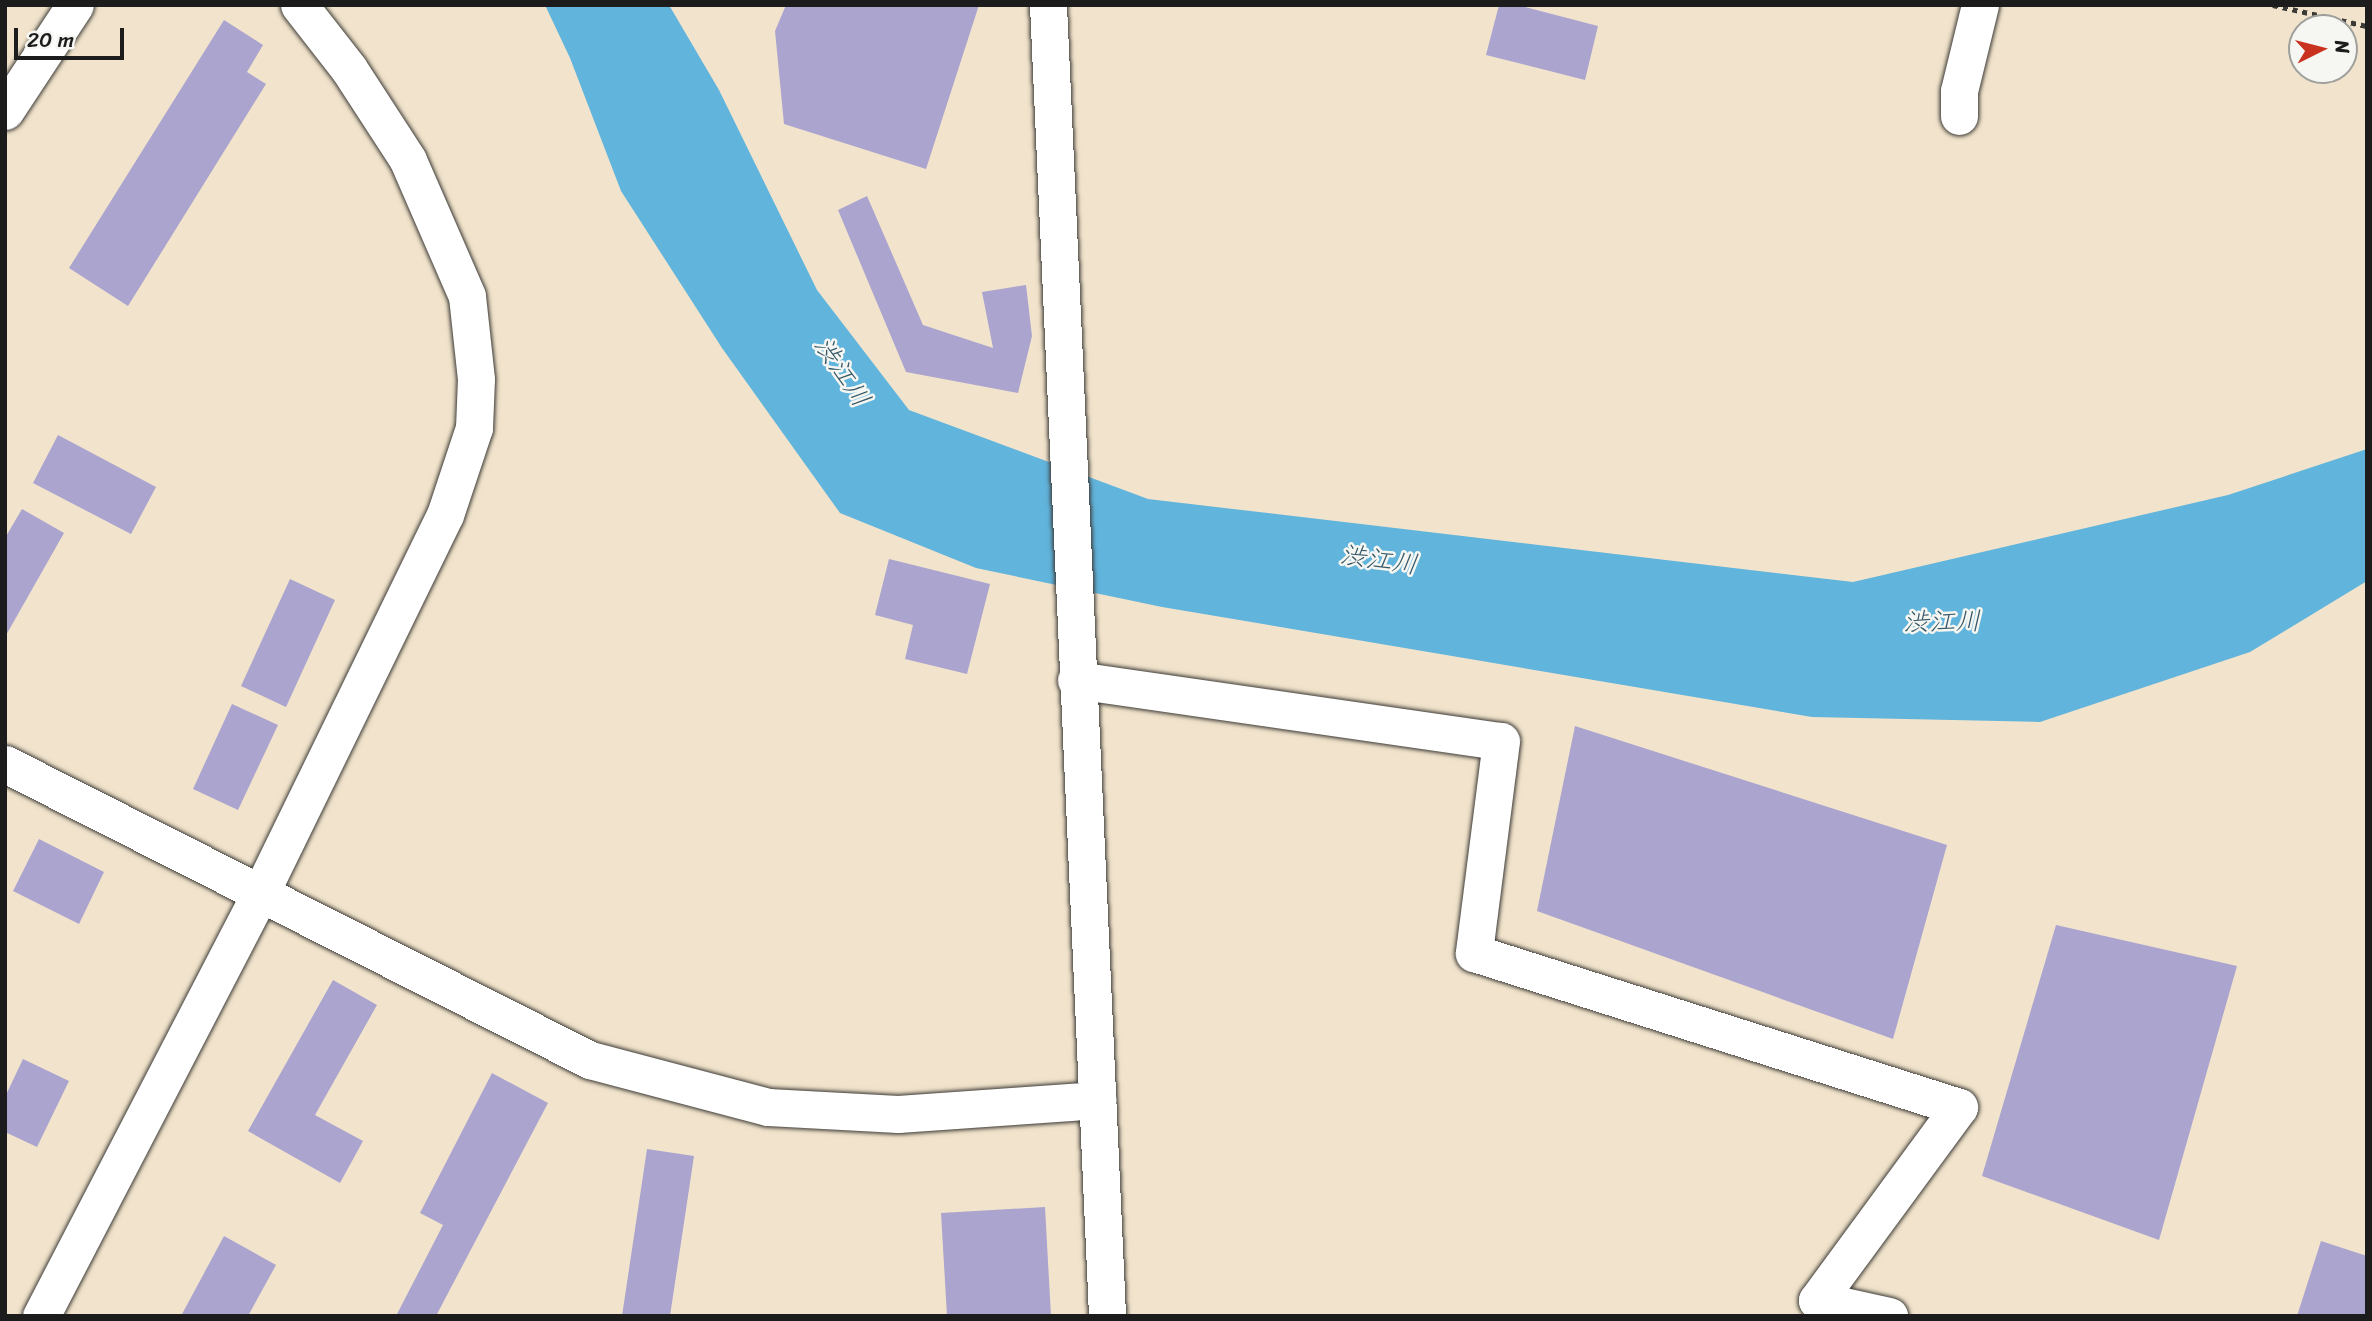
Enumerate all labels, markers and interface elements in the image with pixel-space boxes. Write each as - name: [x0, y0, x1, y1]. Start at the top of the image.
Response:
- scale bar: [18, 14, 128, 58]
- north arrow: [2288, 14, 2358, 84]
- text: 20 m: [27, 21, 74, 59]
- text: N: [2325, 39, 2359, 55]
- water label: 渋江川: [807, 331, 877, 413]
- water label: 渋江川: [1338, 539, 1420, 581]
- water label: 渋江川: [1903, 606, 1981, 638]

